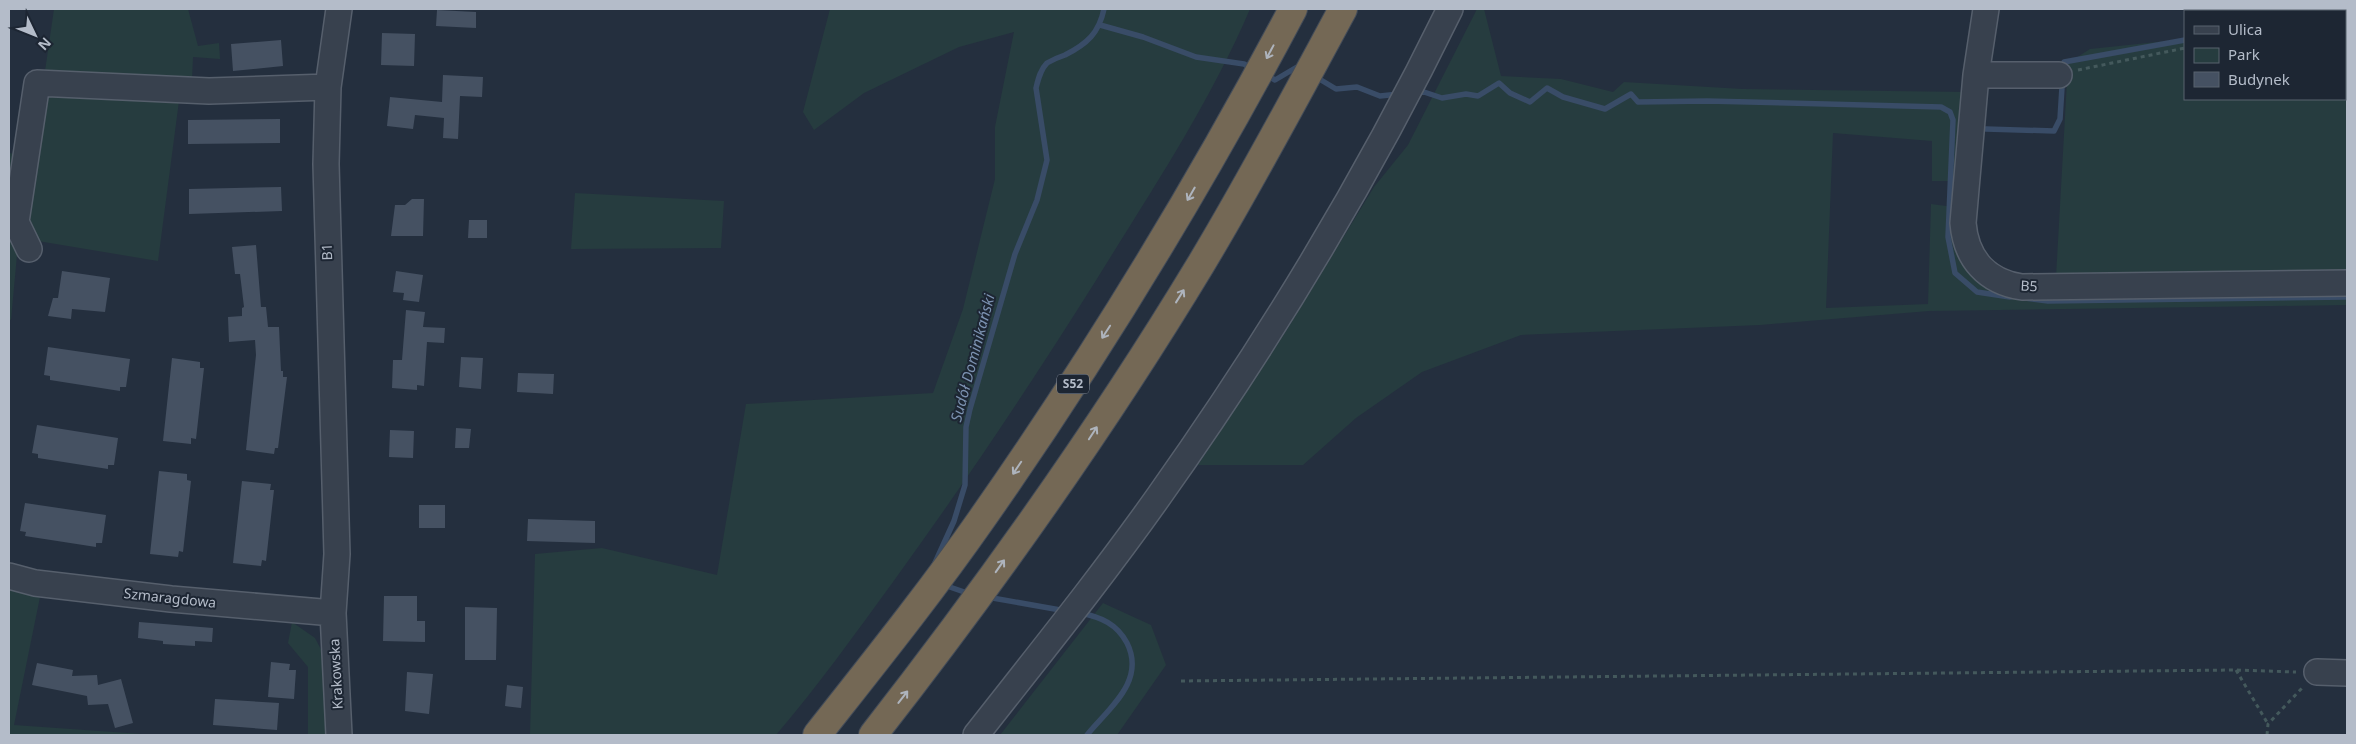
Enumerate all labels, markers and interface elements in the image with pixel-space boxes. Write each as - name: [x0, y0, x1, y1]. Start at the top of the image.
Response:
- north arrow: [10, 10, 60, 60]
- legend: [2184, 10, 2346, 100]
- text: Ulica: [2228, 19, 2262, 39]
- text: N: [34, 34, 56, 55]
- one-way arrow: [1265, 44, 1275, 59]
- text: Park: [2228, 44, 2260, 64]
- text: Budynek: [2228, 69, 2290, 89]
- one-way arrow: [1186, 186, 1196, 200]
- street label: B1: [317, 243, 336, 261]
- street label: B5: [2020, 276, 2038, 295]
- one-way arrow: [1176, 290, 1186, 304]
- water label: Sudół Dominikański: [945, 291, 999, 424]
- one-way arrow: [1101, 325, 1111, 339]
- road number: S52: [1057, 374, 1089, 394]
- one-way arrow: [1088, 426, 1098, 440]
- one-way arrow: [1012, 461, 1022, 475]
- one-way arrow: [995, 560, 1005, 574]
- street label: Szmaragdowa: [123, 583, 217, 612]
- street label: Krakowska: [324, 638, 347, 710]
- one-way arrow: [898, 691, 909, 704]

